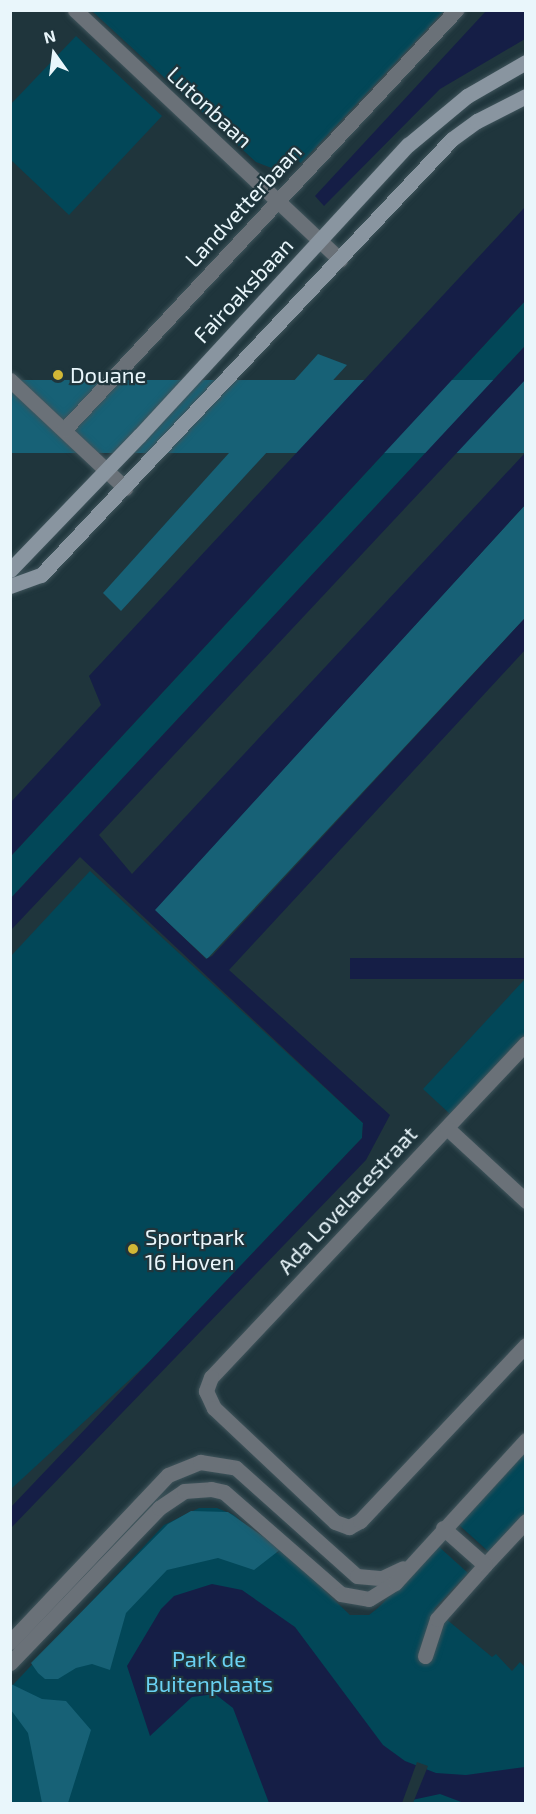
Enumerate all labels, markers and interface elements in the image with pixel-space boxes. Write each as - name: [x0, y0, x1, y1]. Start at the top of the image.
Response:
- north arrow: [24, 24, 84, 84]
- text: N: [42, 25, 57, 47]
- street label: Lutonbaan: [162, 61, 258, 153]
- street label: Landvetterbaan: [179, 138, 307, 272]
- street label: Fairoaksbaan: [188, 232, 298, 348]
- place label: Douane: [70, 362, 146, 388]
- marker: Douane: [51, 368, 65, 382]
- street label: Ada Lovelacestraat: [272, 1121, 422, 1279]
- place label: Sportpark 16 Hoven: [145, 1223, 245, 1274]
- marker: Sportpark 16 Hoven: [126, 1242, 140, 1256]
- park label: Park de Buitenplaats: [145, 1645, 273, 1696]

